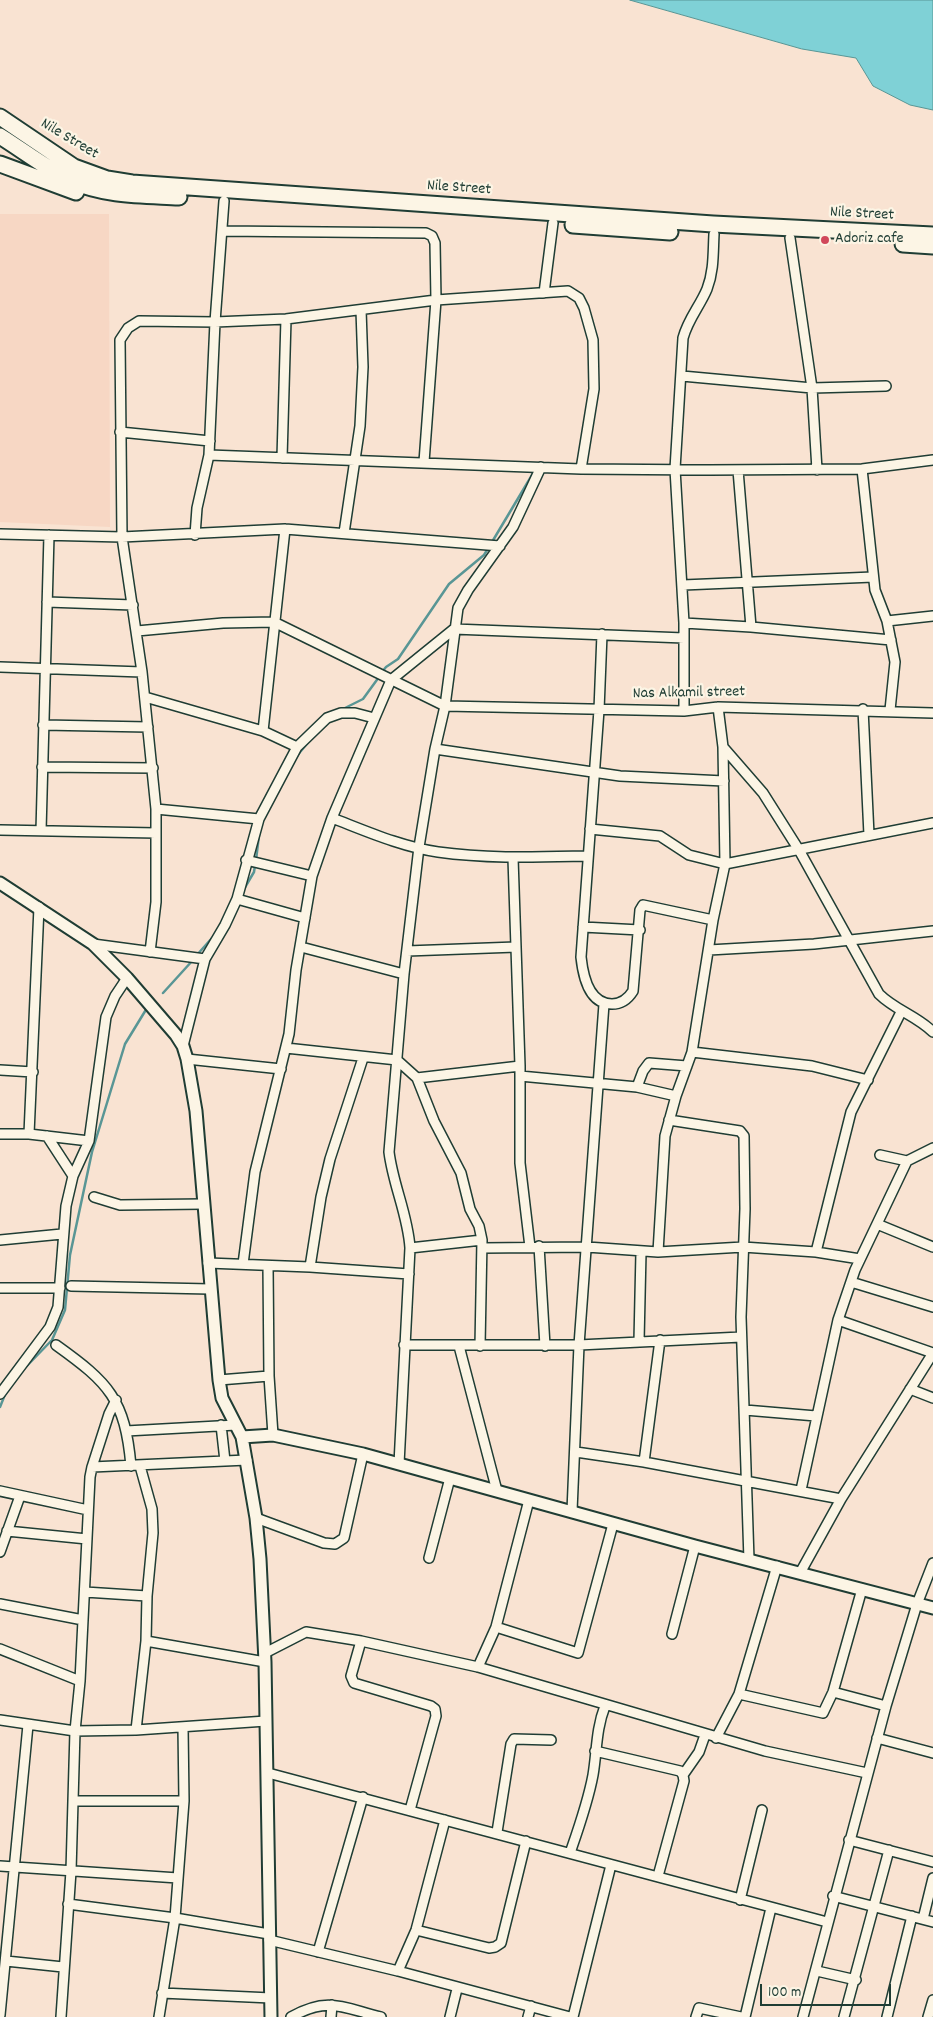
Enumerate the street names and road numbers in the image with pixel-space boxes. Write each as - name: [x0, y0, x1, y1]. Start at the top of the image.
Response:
- street label: Nile Street: [37, 115, 101, 165]
- street label: Nile Street: [426, 177, 492, 201]
- street label: Nile Street: [829, 204, 895, 226]
- street label: Nas Alkamil street: [633, 683, 745, 705]

